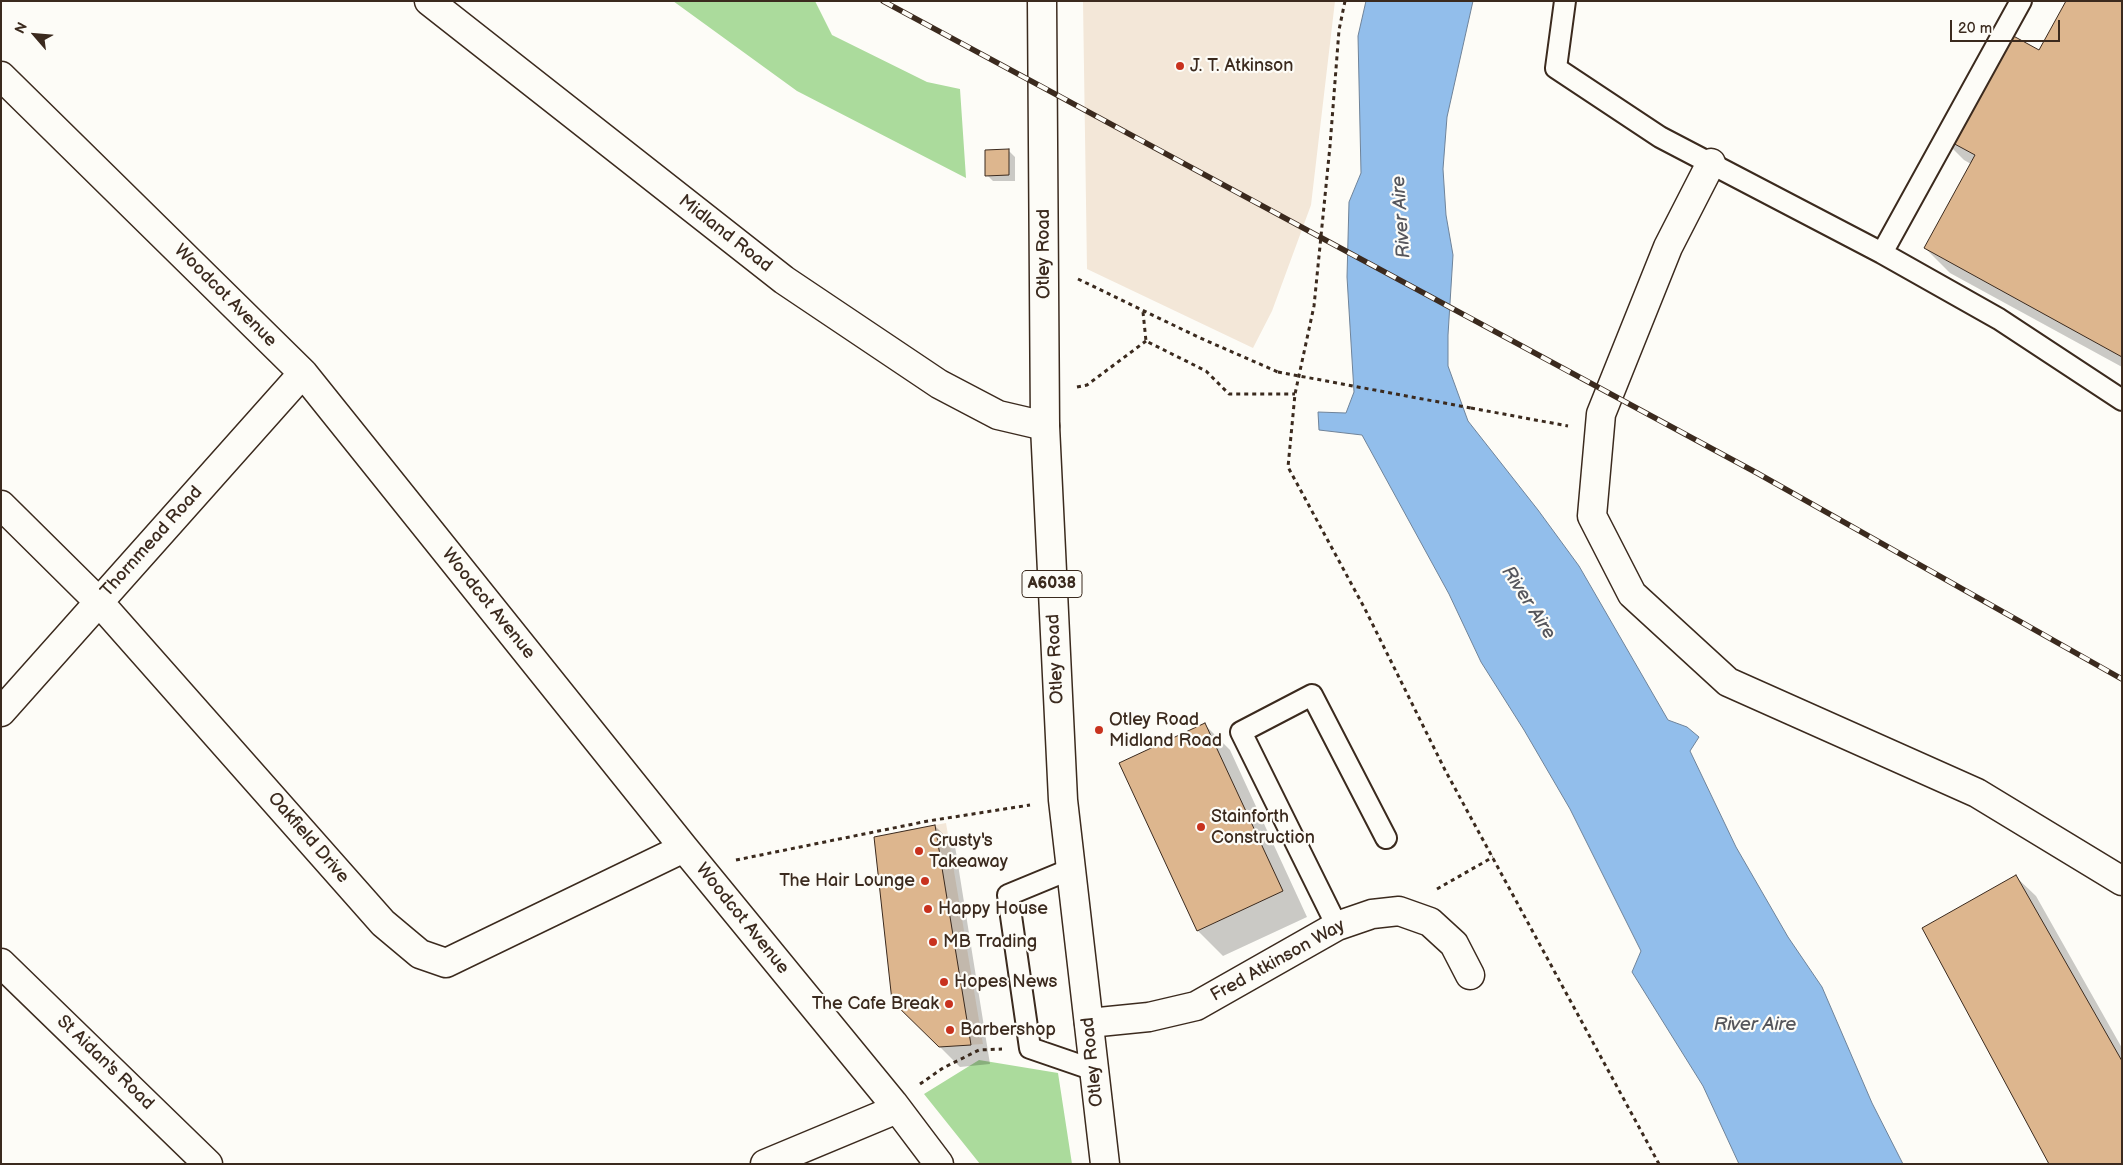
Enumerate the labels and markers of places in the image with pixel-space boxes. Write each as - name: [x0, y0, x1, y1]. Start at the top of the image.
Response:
- place label: J. T. Atkinson: [1190, 55, 1293, 77]
- marker: J. T. Atkinson: [1174, 60, 1186, 72]
- place label: Otley Road Midland Road: [1109, 709, 1222, 752]
- marker: Otley Road Midland Road: [1093, 724, 1105, 736]
- place label: Stainforth Construction: [1211, 806, 1315, 849]
- marker: Stainforth Construction: [1195, 821, 1207, 833]
- place label: Crusty's Takeaway: [929, 830, 1008, 872]
- marker: Crusty's Takeaway: [913, 845, 925, 857]
- place label: The Hair Lounge: [779, 870, 915, 892]
- marker: The Hair Lounge: [919, 875, 931, 887]
- place label: Happy House: [938, 898, 1048, 920]
- marker: Happy House: [922, 903, 934, 915]
- place label: MB Trading: [943, 931, 1037, 953]
- marker: MB Trading: [927, 936, 939, 948]
- place label: Hopes News: [954, 971, 1057, 993]
- marker: Hopes News: [938, 976, 950, 988]
- place label: The Cafe Break: [812, 993, 939, 1015]
- marker: The Cafe Break: [943, 998, 955, 1010]
- place label: Barbershop: [960, 1019, 1056, 1041]
- marker: Barbershop: [944, 1024, 956, 1036]

